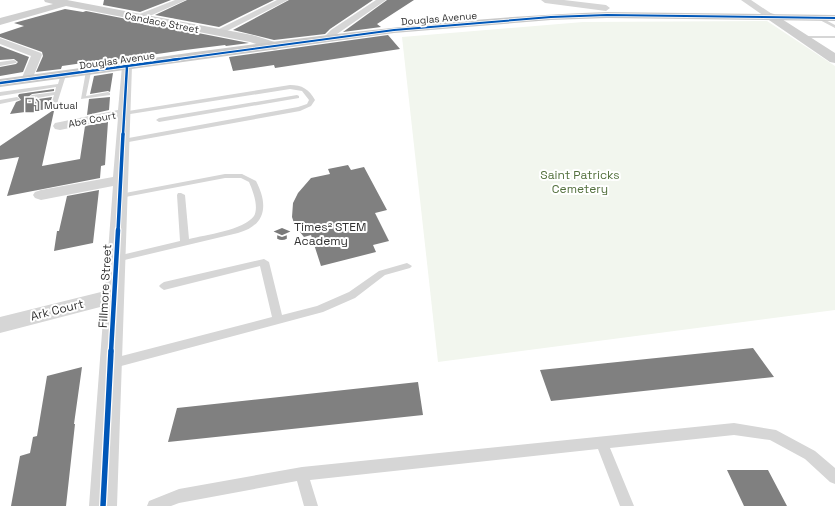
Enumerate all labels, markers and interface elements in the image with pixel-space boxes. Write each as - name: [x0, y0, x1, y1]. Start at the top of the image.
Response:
- street label: Candace Street: [124, 9, 201, 36]
- street label: Douglas Avenue: [400, 9, 478, 28]
- street label: Douglas Avenue: [78, 49, 156, 72]
- fuel station icon: Mutual: [23, 96, 41, 114]
- place label: Mutual: [44, 99, 78, 112]
- street label: Abe Court: [67, 108, 117, 130]
- park label: Saint Patricks Cemetery: [540, 167, 620, 197]
- place label: Times² STEM Academy: [294, 219, 366, 249]
- school or university icon: Times² STEM Academy: [273, 225, 291, 243]
- street label: Fillmore Street: [95, 244, 115, 328]
- street label: Ark Court: [29, 296, 85, 324]

